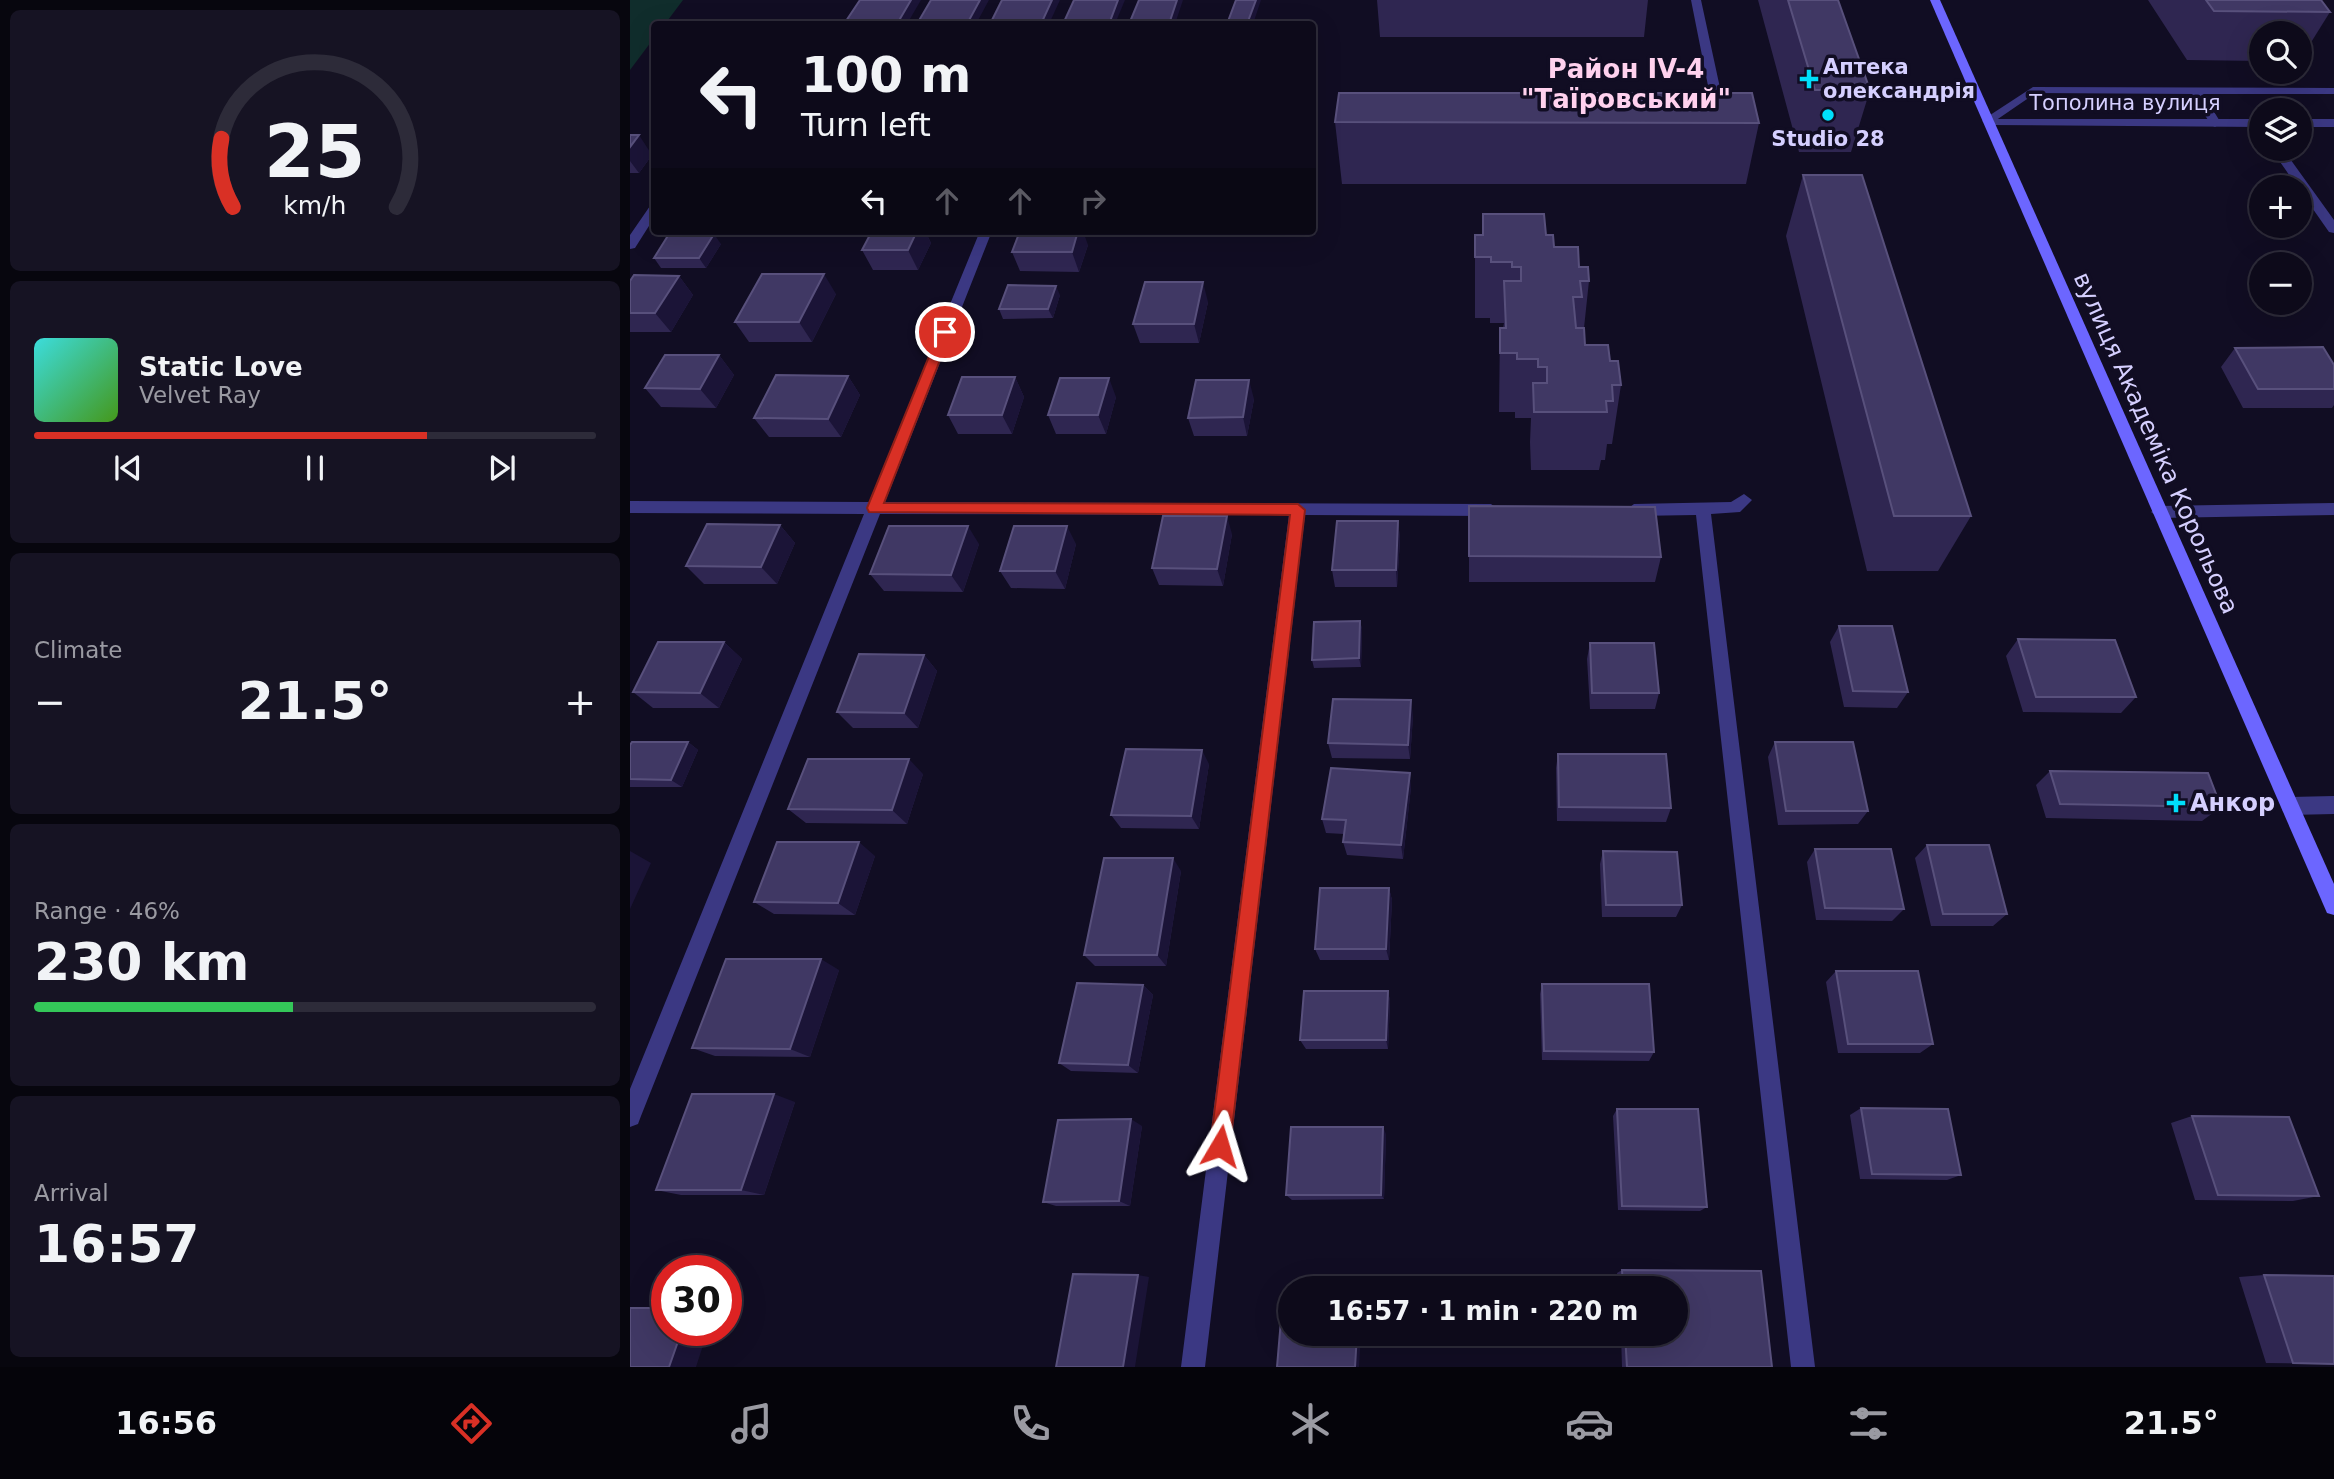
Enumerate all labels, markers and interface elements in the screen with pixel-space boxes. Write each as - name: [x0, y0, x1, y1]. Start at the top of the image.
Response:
- map controls: [2249, 21, 2312, 315]
- button: search: [2249, 21, 2312, 84]
- text: 100 m: [801, 47, 971, 104]
- icon: left: [686, 49, 777, 140]
- district label: Район IV-4 "Таїровський": [1521, 54, 1731, 114]
- place label: Аптека олександрія: [1823, 55, 1975, 103]
- marker: Аптека олександрія: [1801, 71, 1817, 87]
- street label: Тополина вулиця: [2028, 91, 2221, 115]
- button: layers: [2249, 98, 2312, 161]
- text: Turn left: [801, 106, 931, 144]
- marker: Studio 28: [1820, 107, 1836, 123]
- text: 25: [264, 109, 366, 194]
- place label: Studio 28: [1771, 127, 1885, 151]
- button: +: [2249, 175, 2312, 238]
- icon: left: [855, 182, 893, 220]
- icon: ahead: [928, 182, 966, 220]
- icon: ahead: [1001, 182, 1039, 220]
- icon: right: [1074, 182, 1112, 220]
- text: km/h: [283, 191, 347, 220]
- button: −: [2249, 252, 2312, 315]
- street label: вулиця Академіка Корольова: [2068, 268, 2244, 618]
- pin: [915, 302, 975, 362]
- icon: arrive: [926, 313, 964, 351]
- text: Static Love: [139, 352, 303, 382]
- text: Velvet Ray: [139, 382, 261, 408]
- icon: previous: [109, 449, 147, 487]
- icon: pause: [296, 449, 334, 487]
- icon: next: [483, 449, 521, 487]
- text: Climate: [34, 637, 123, 663]
- text: 21.5°: [238, 671, 392, 731]
- text: −: [34, 680, 66, 724]
- text: +: [564, 680, 596, 724]
- place label: Анкор: [2190, 789, 2275, 817]
- marker: Анкор: [2168, 795, 2184, 811]
- text: Range · 46%: [34, 898, 180, 924]
- text: 230 km: [34, 932, 249, 992]
- position arrow: [1183, 1109, 1257, 1183]
- text: Arrival: [34, 1180, 109, 1206]
- text: 16:57: [34, 1214, 200, 1274]
- speed limit sign: 30: [651, 1255, 742, 1346]
- text: 16:57 · 1 min · 220 m: [1328, 1296, 1638, 1326]
- icon: directions: [447, 1399, 496, 1448]
- icon: music: [727, 1399, 776, 1448]
- icon: phone: [1006, 1399, 1055, 1448]
- icon: climate: [1286, 1399, 1335, 1448]
- icon: car: [1565, 1399, 1614, 1448]
- icon: filters: [1844, 1399, 1893, 1448]
- text: 16:56: [115, 1404, 217, 1442]
- text: 21.5°: [2124, 1404, 2219, 1442]

